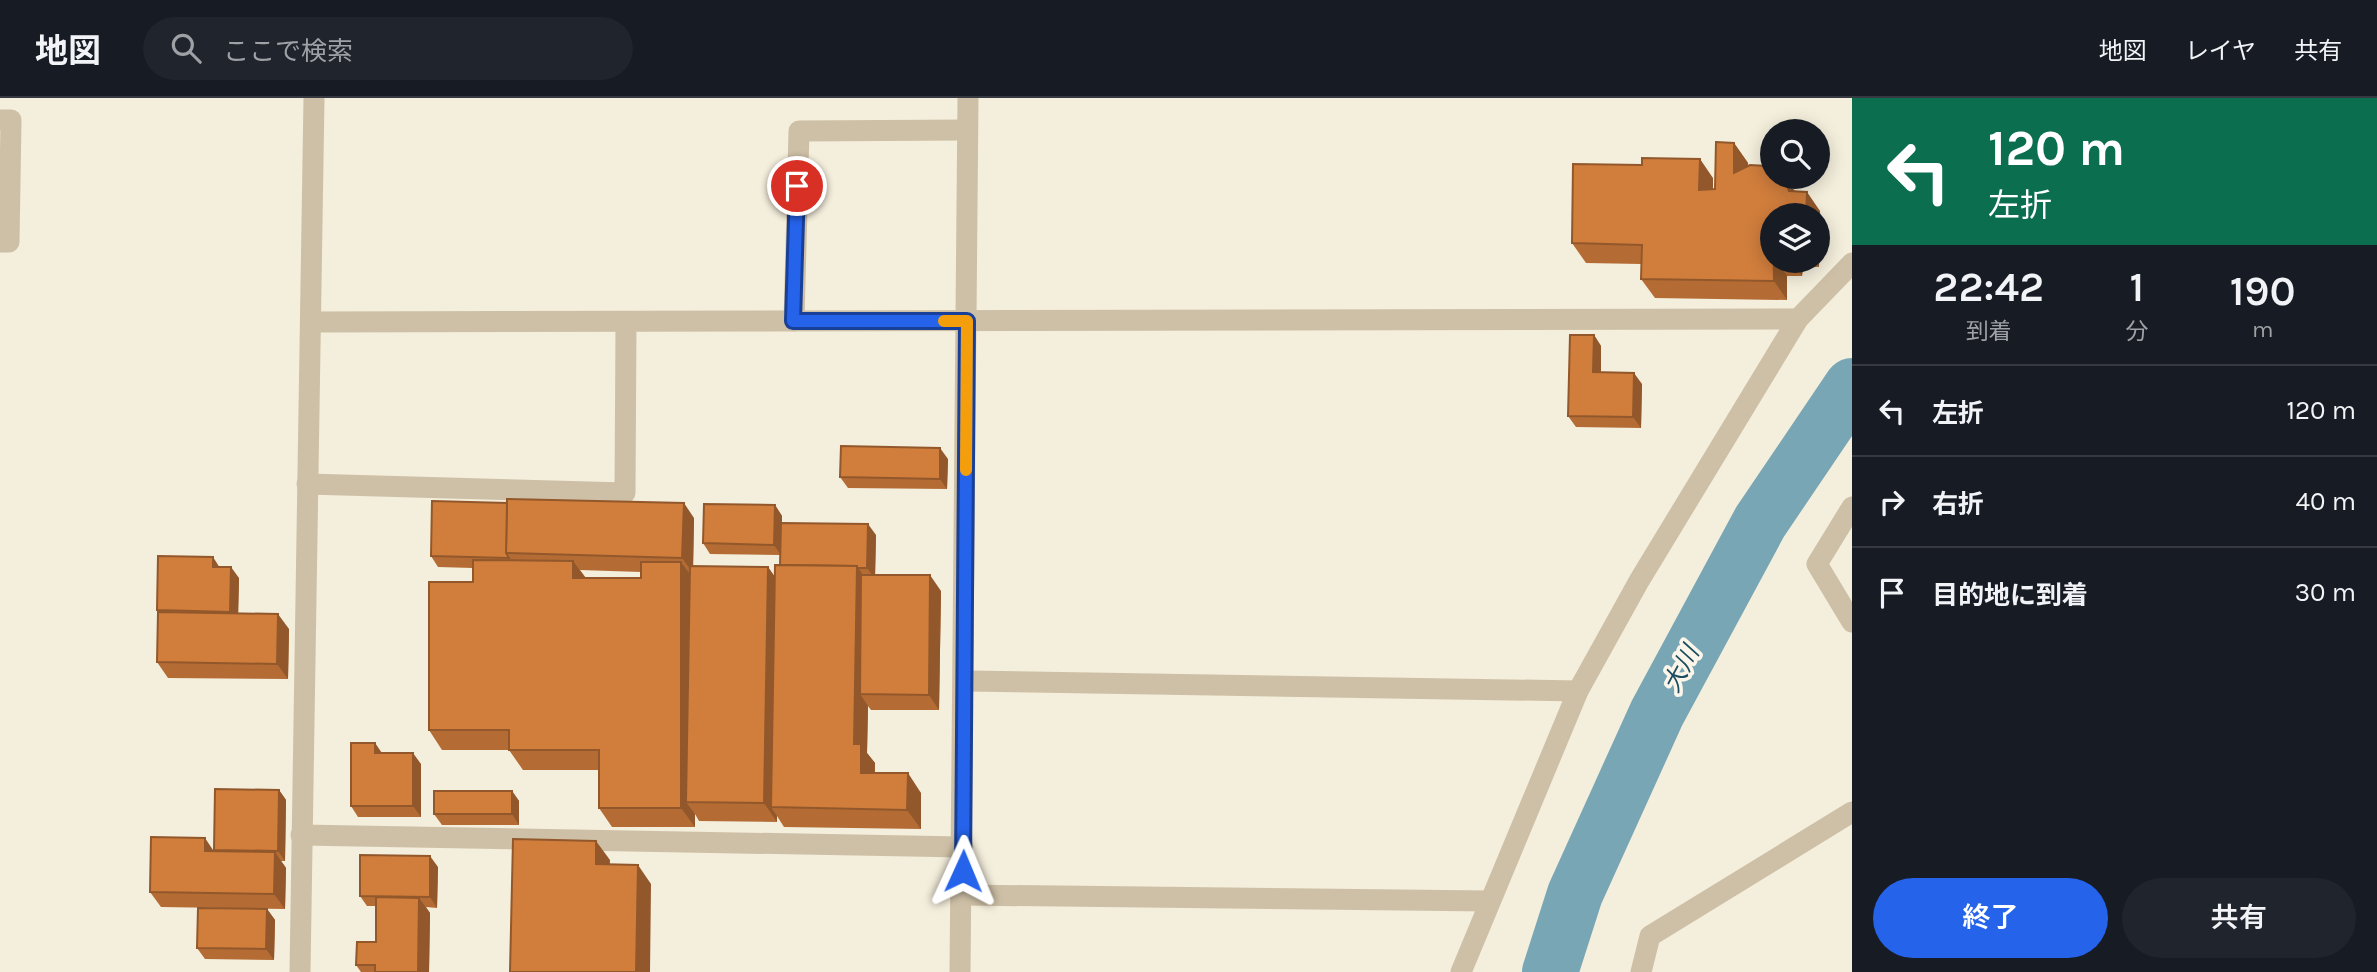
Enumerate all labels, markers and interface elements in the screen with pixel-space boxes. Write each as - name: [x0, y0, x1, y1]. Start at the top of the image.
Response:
- search box: [143, 17, 633, 80]
- icon: search: [167, 29, 205, 67]
- text: 地図: [35, 32, 101, 70]
- text: ここで検索: [223, 36, 353, 67]
- text: 地図: [2099, 37, 2147, 65]
- text: レイヤ: [2185, 37, 2256, 65]
- text: 共有: [2294, 37, 2342, 65]
- map controls: [1760, 119, 1830, 273]
- button: search: [1760, 119, 1830, 189]
- text: 120 m: [1988, 120, 2125, 177]
- icon: left: [1873, 126, 1964, 217]
- pin: [767, 156, 827, 216]
- icon: arrive: [778, 167, 816, 205]
- text: 左折: [1988, 187, 2052, 224]
- button: layers: [1760, 203, 1830, 273]
- text: 22:42: [1933, 262, 2044, 312]
- text: 1: [2130, 262, 2144, 312]
- text: 190: [2230, 266, 2296, 316]
- text: m: [2252, 316, 2273, 343]
- text: 到着: [1966, 318, 2012, 345]
- text: 分: [2125, 318, 2148, 345]
- icon: left: [1873, 392, 1911, 430]
- text: 120 m: [2286, 395, 2356, 426]
- text: 左折: [1932, 398, 1984, 429]
- icon: right: [1873, 483, 1911, 521]
- text: 40 m: [2296, 486, 2356, 517]
- text: 右折: [1932, 489, 1984, 520]
- icon: arrive: [1873, 574, 1911, 612]
- text: 30 m: [2295, 577, 2356, 608]
- text: 目的地に到着: [1932, 580, 2088, 611]
- water label: 大川: [1657, 639, 1706, 697]
- position arrow: [926, 834, 1000, 908]
- button: 終了: [1873, 878, 2108, 958]
- button: 共有: [2122, 878, 2356, 958]

